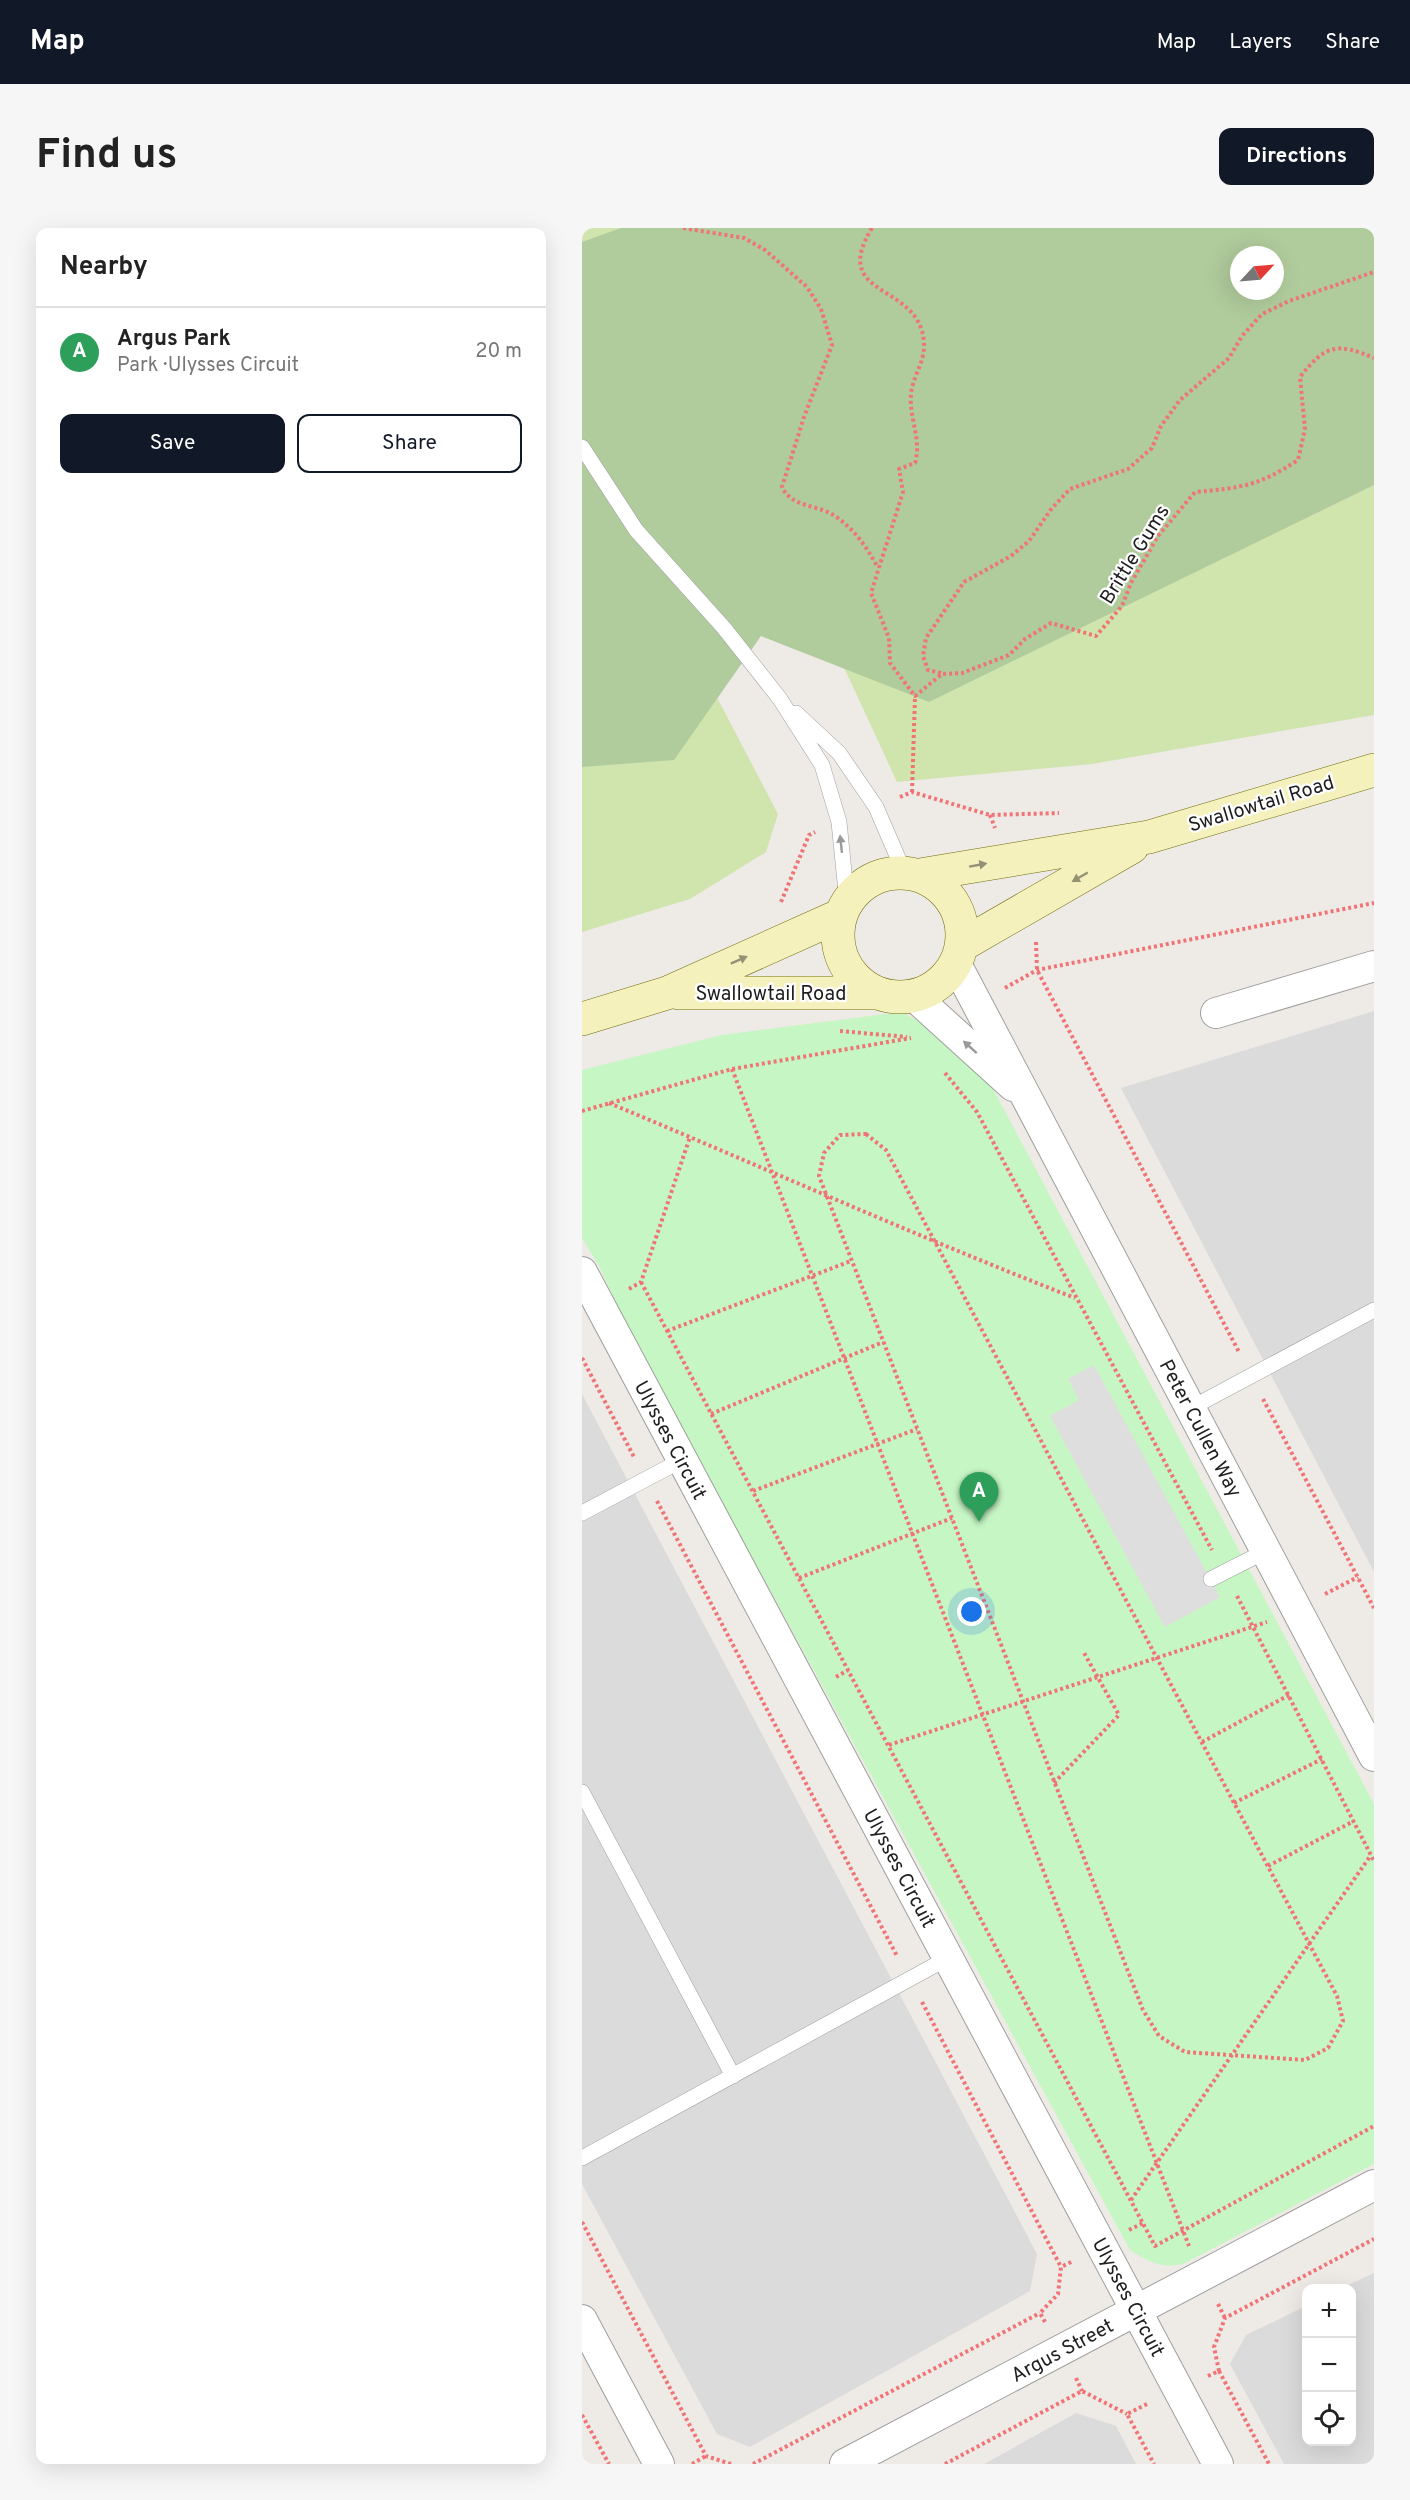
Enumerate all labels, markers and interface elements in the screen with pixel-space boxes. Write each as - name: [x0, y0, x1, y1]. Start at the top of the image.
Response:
- text: Map: [30, 24, 85, 60]
- text: Map: [1157, 29, 1196, 56]
- text: Layers: [1229, 29, 1292, 56]
- text: Share: [1325, 29, 1380, 56]
- button: Directions: [1219, 128, 1374, 185]
- text: Find us: [36, 130, 177, 183]
- north arrow: [1230, 246, 1284, 300]
- text: Nearby: [60, 251, 148, 284]
- text: Argus Park: [117, 326, 231, 353]
- text: A: [72, 339, 87, 365]
- text: 20 m: [475, 339, 522, 365]
- text: Park · Ulysses Circuit: [117, 353, 299, 379]
- button: Save: [60, 414, 285, 473]
- button: Share: [297, 414, 522, 473]
- street label: Brittle Gums: [1095, 500, 1177, 610]
- street label: Swallowtail Road: [1186, 770, 1338, 839]
- one-way arrow: [836, 834, 846, 853]
- one-way arrow: [968, 860, 987, 869]
- one-way arrow: [1072, 871, 1088, 882]
- one-way arrow: [731, 956, 748, 965]
- street label: Swallowtail Road: [695, 982, 847, 1008]
- one-way arrow: [962, 1040, 977, 1054]
- street label: Peter Cullen Way: [1152, 1355, 1247, 1502]
- street label: Ulysses Circuit: [627, 1377, 712, 1505]
- pin: A: [960, 1472, 998, 1522]
- your location: [957, 1597, 986, 1626]
- street label: Ulysses Circuit: [856, 1805, 941, 1933]
- street label: Ulysses Circuit: [1085, 2234, 1170, 2362]
- map controls: [1302, 2284, 1356, 2446]
- button: +: [1302, 2284, 1356, 2338]
- street label: Argus Street: [1007, 2314, 1119, 2390]
- button: −: [1302, 2338, 1356, 2392]
- button: locate: [1302, 2392, 1356, 2446]

